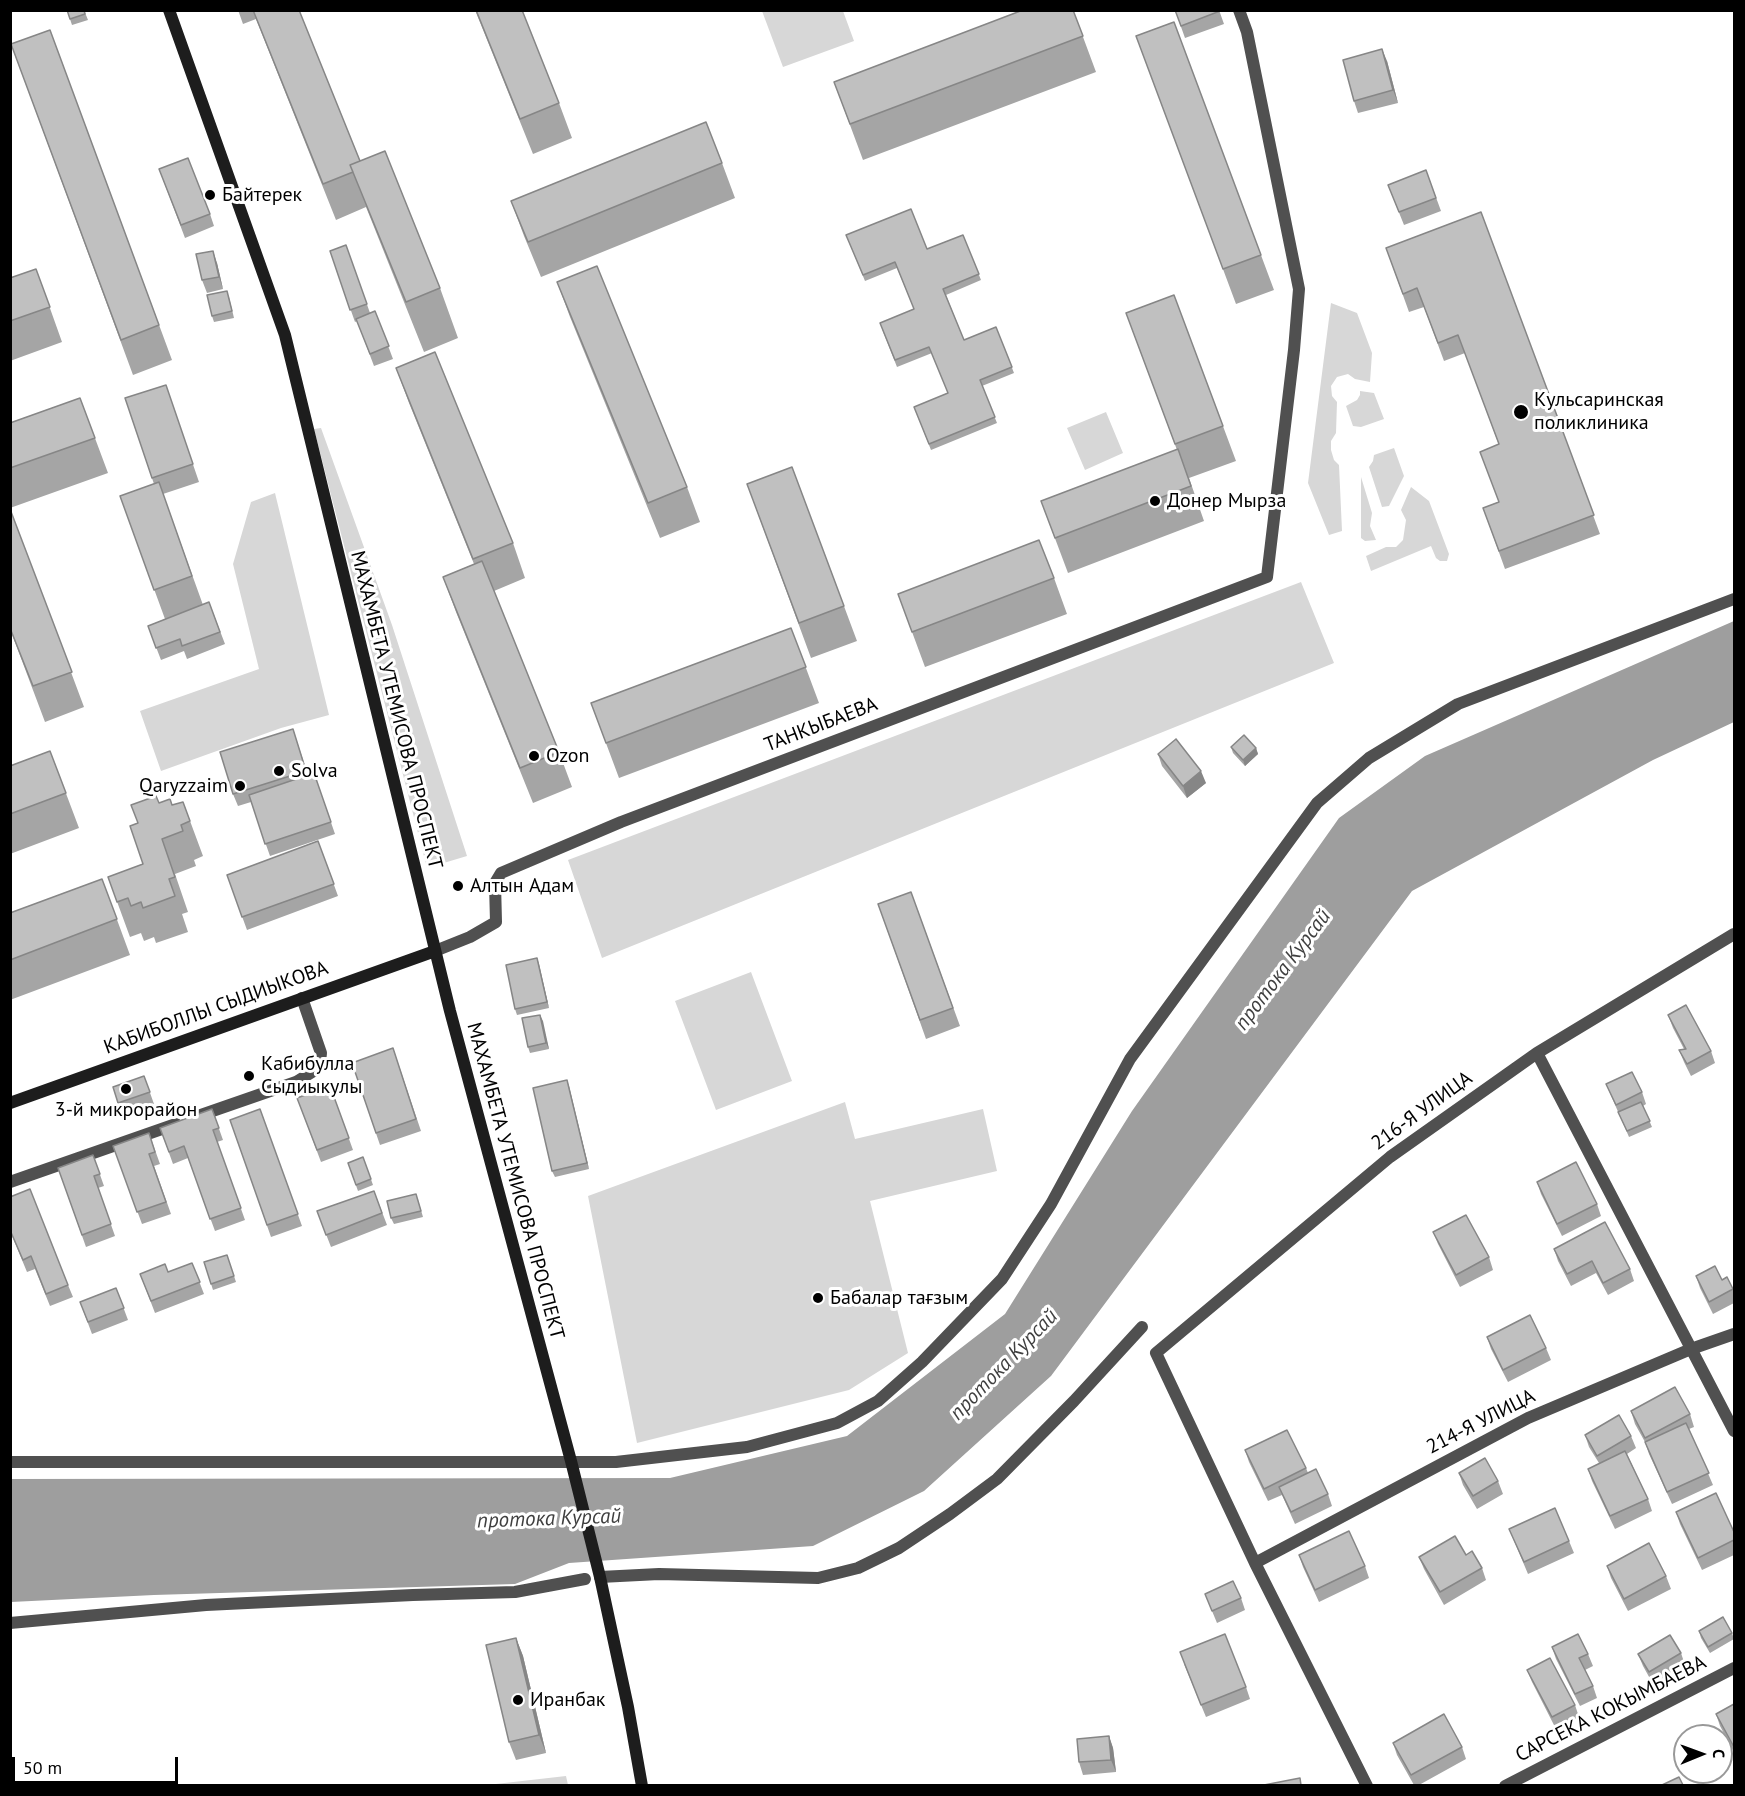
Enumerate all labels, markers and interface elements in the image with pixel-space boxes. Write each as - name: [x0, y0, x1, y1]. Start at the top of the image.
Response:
- place label: Байтерек: [222, 183, 302, 207]
- marker: Байтерек: [203, 188, 217, 202]
- place label: Кульсаринская поликлиника: [1534, 388, 1664, 435]
- marker: Кульсаринская поликлиника: [1512, 403, 1530, 421]
- place label: Донер Мырза: [1167, 489, 1286, 513]
- marker: Донер Мырза: [1148, 494, 1162, 508]
- street label: МАХАМБЕТА УТЕМИСОВА ПРОСПЕКТ: [345, 548, 447, 872]
- street label: ТАНКЫБАЕВА: [761, 692, 881, 758]
- place label: Ozon: [546, 744, 589, 768]
- marker: Ozon: [527, 749, 541, 763]
- place label: Solva: [291, 759, 338, 783]
- marker: Solva: [272, 764, 286, 778]
- place label: Qaryzzaim: [139, 774, 228, 798]
- marker: Qaryzzaim: [233, 779, 247, 793]
- place label: Алтын Адам: [470, 874, 574, 898]
- marker: Алтын Адам: [451, 879, 465, 893]
- water label: протока Курсай: [1230, 905, 1336, 1035]
- street label: КАБИБОЛЛЫ СЫДИЫКОВА: [101, 956, 331, 1060]
- street label: МАХАМБЕТА УТЕМИСОВА ПРОСПЕКТ: [461, 1020, 569, 1342]
- place label: Кабибулла Сыдиыкулы: [261, 1052, 362, 1099]
- street label: 216-Я УЛИЦА: [1367, 1066, 1477, 1156]
- marker: Кабибулла Сыдиыкулы: [242, 1069, 256, 1083]
- marker: 3-й микрорайон: [119, 1082, 133, 1096]
- place label: 3-й микрорайон: [55, 1098, 197, 1122]
- place label: Бабалар тағзым: [830, 1286, 968, 1310]
- marker: Бабалар тағзым: [811, 1291, 825, 1305]
- water label: протока Курсай: [945, 1304, 1063, 1426]
- street label: 214-Я УЛИЦА: [1423, 1384, 1539, 1460]
- water label: протока Курсай: [477, 1504, 621, 1534]
- street label: САРСЕКА КОКЫМБАЕВА: [1512, 1651, 1710, 1767]
- place label: Иранбак: [530, 1688, 605, 1712]
- marker: Иранбак: [511, 1693, 525, 1707]
- north arrow: [1673, 1724, 1733, 1784]
- scale bar: [15, 1745, 182, 1783]
- text: С: [1709, 1749, 1729, 1758]
- text: 50 m: [23, 1756, 62, 1779]

